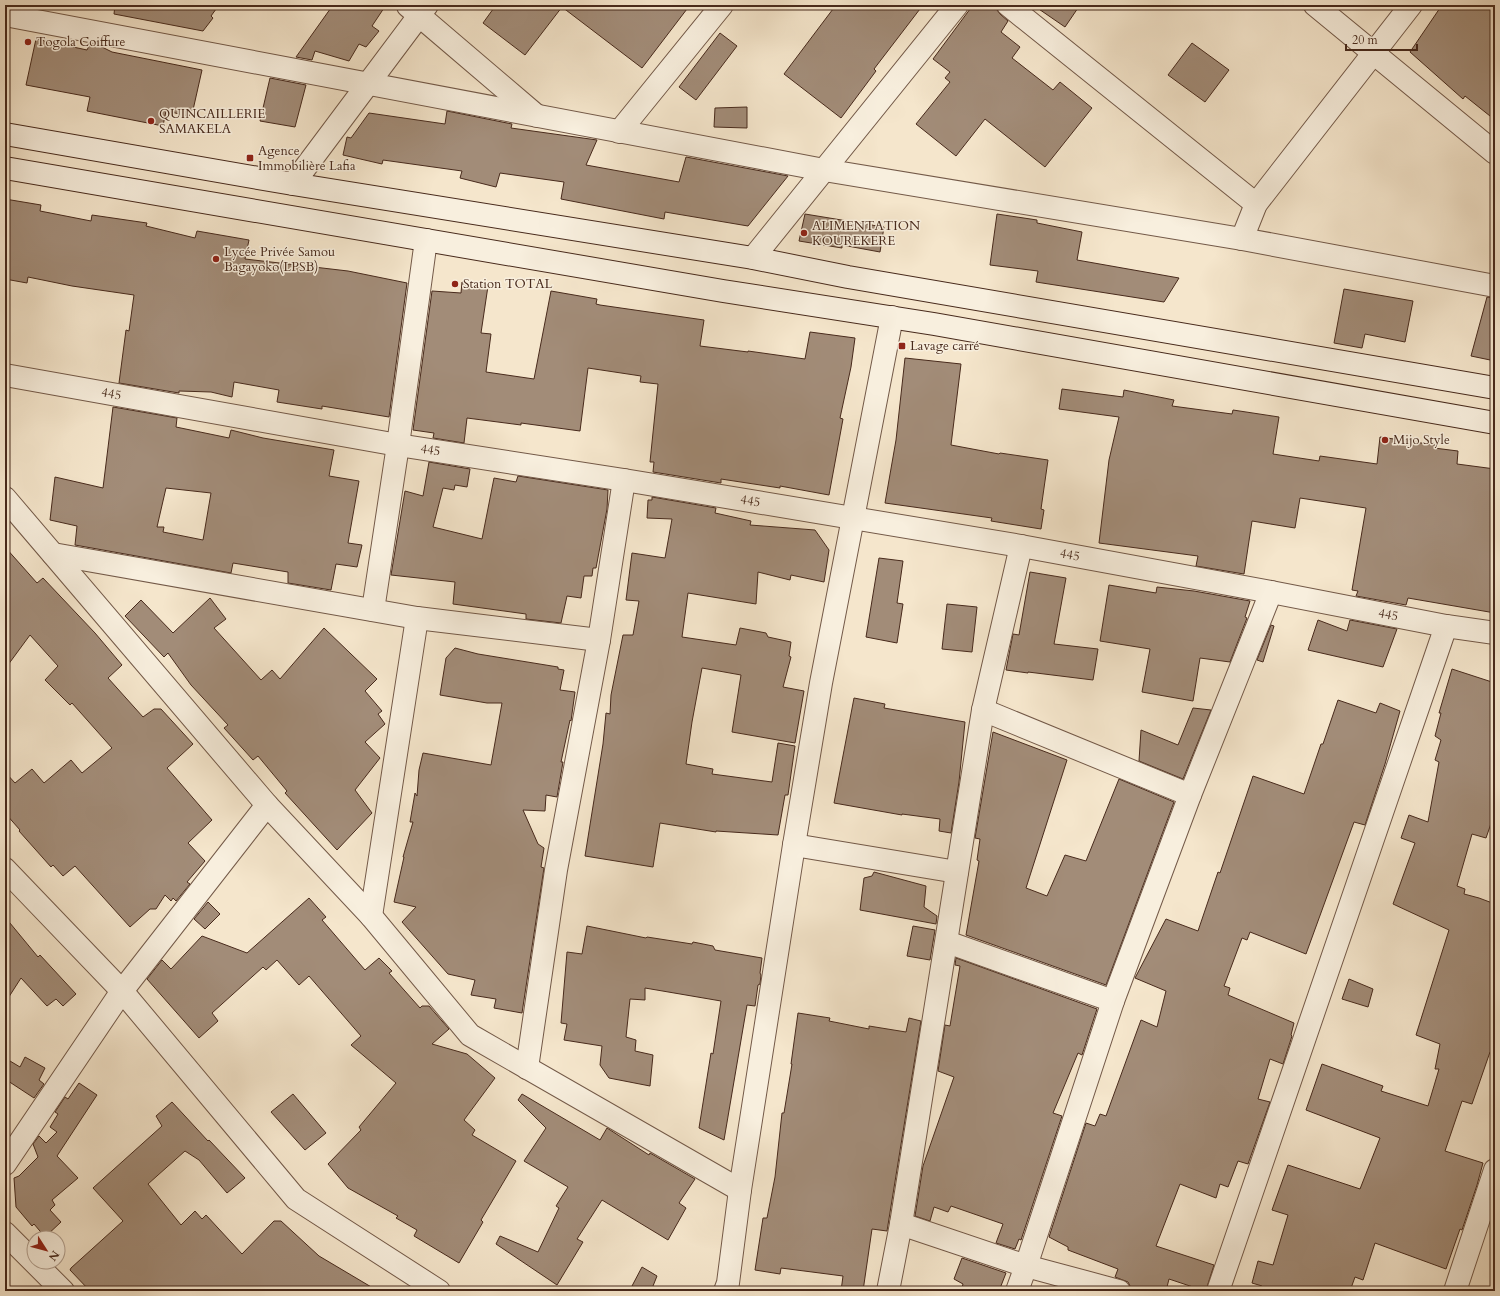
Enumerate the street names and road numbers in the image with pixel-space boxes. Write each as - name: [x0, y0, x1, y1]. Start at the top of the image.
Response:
- street label: 445: [100, 383, 123, 405]
- street label: 445: [419, 440, 442, 460]
- street label: 445: [739, 490, 762, 512]
- street label: 445: [1058, 544, 1081, 566]
- street label: 445: [1377, 604, 1400, 626]

